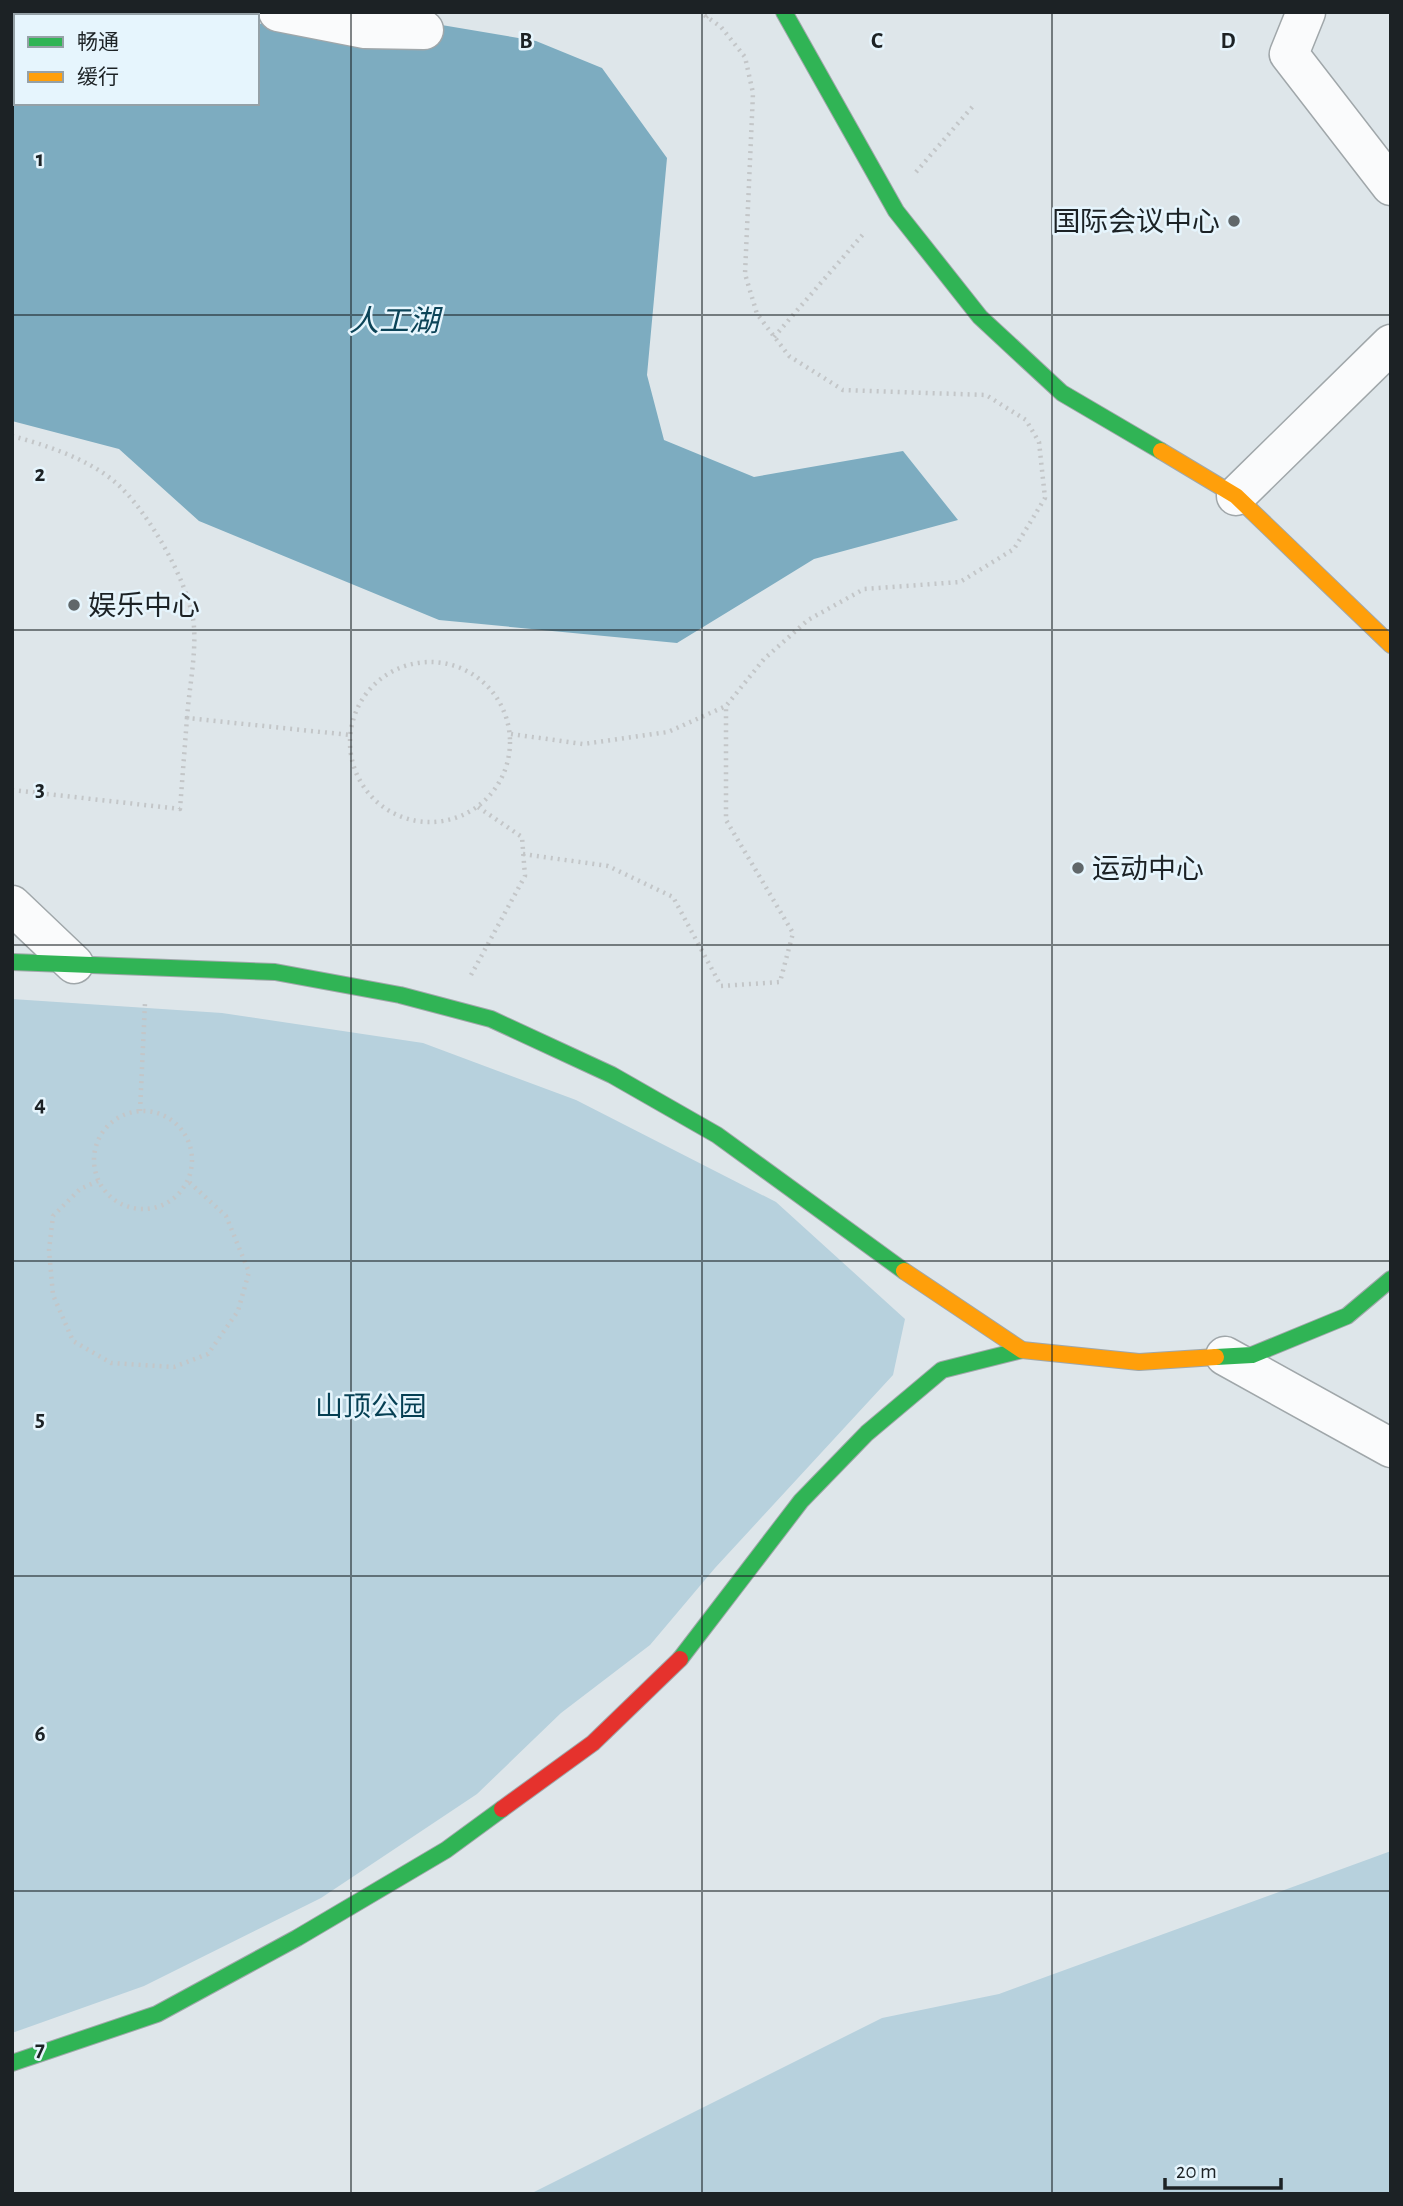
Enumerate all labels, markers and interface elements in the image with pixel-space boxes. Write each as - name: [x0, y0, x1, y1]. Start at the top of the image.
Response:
- legend: [14, 14, 259, 105]
- text: B: [519, 30, 533, 53]
- text: C: [871, 30, 883, 53]
- text: D: [1220, 30, 1236, 53]
- text: 畅通: [77, 31, 119, 53]
- text: 缓行: [77, 66, 119, 88]
- text: 1: [36, 148, 44, 171]
- place label: 国际会议中心: [1052, 207, 1220, 237]
- marker: 国际会议中心: [1226, 213, 1242, 229]
- water label: 人工湖: [349, 305, 443, 337]
- text: 2: [35, 463, 46, 486]
- place label: 娱乐中心: [88, 591, 200, 621]
- marker: 娱乐中心: [66, 597, 82, 613]
- text: 3: [35, 778, 45, 801]
- place label: 运动中心: [1092, 854, 1204, 884]
- marker: 运动中心: [1070, 860, 1086, 876]
- text: 4: [34, 1093, 46, 1116]
- park label: 山顶公园: [315, 1392, 427, 1422]
- text: 5: [35, 1408, 45, 1431]
- text: 6: [34, 1723, 46, 1746]
- text: 7: [35, 2038, 45, 2061]
- scale bar: [1165, 2146, 1280, 2190]
- text: 20 m: [1176, 2161, 1217, 2182]

